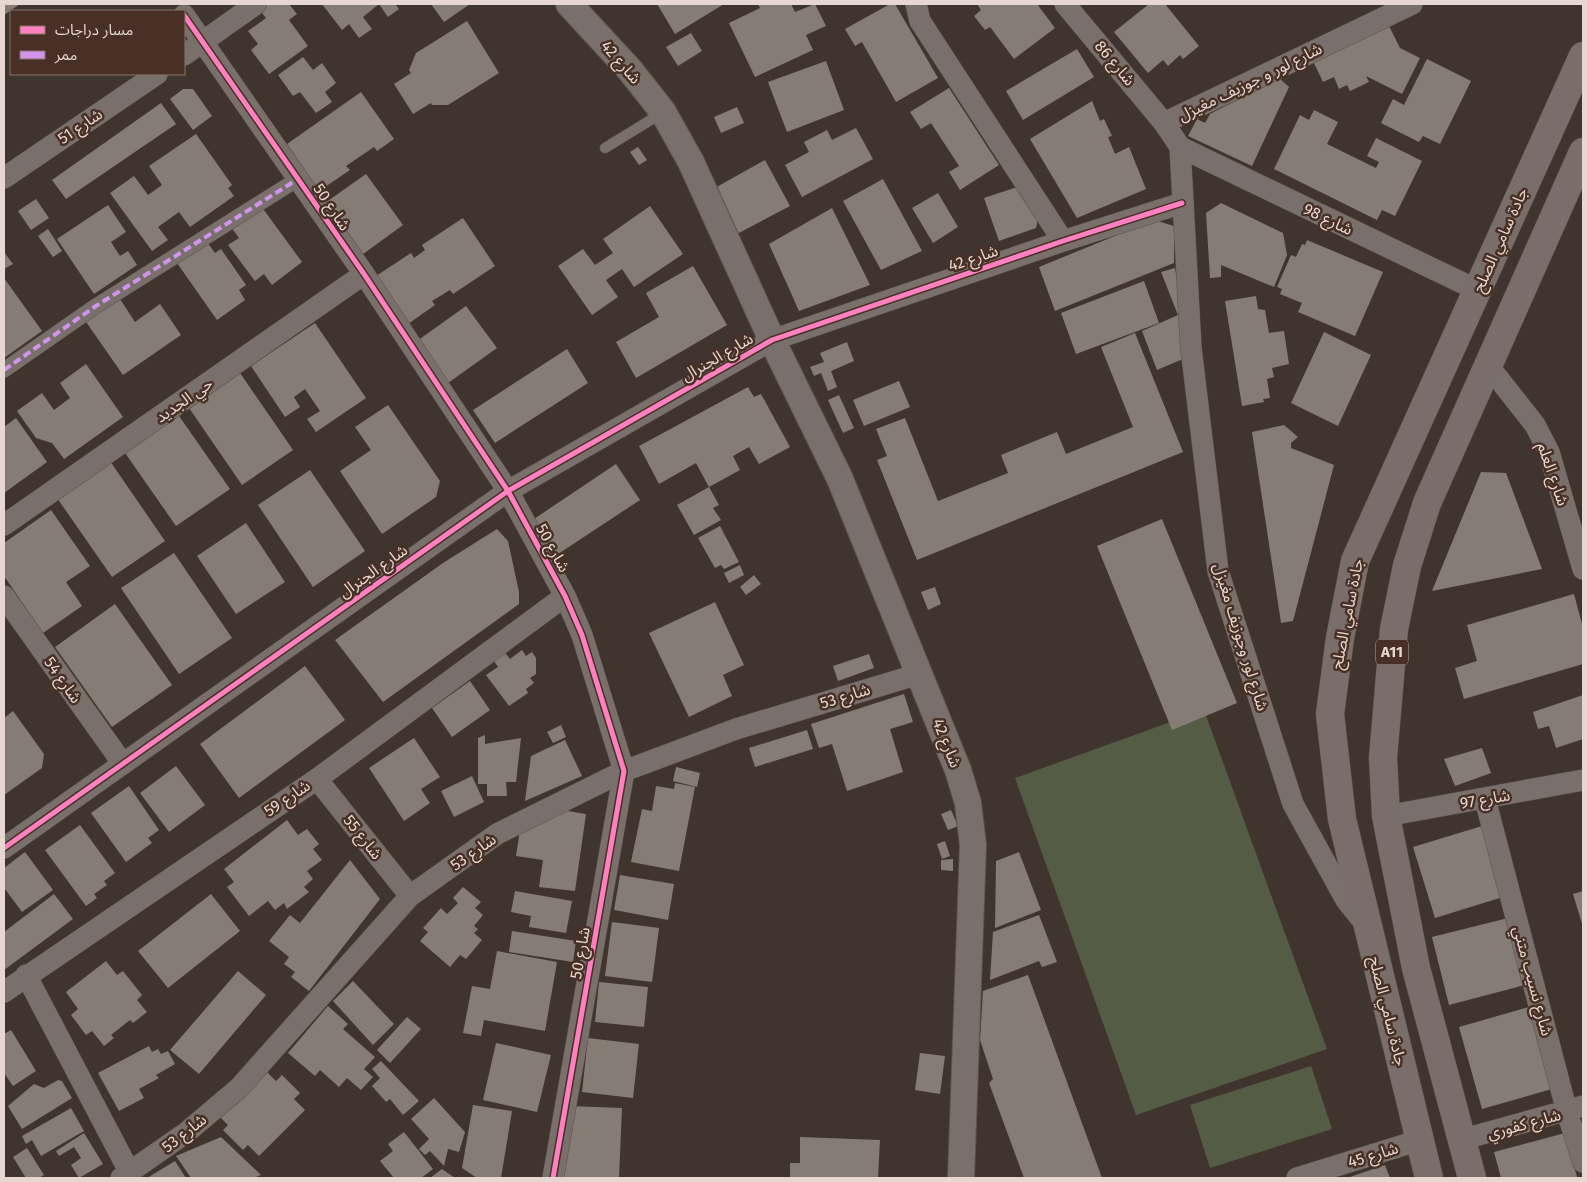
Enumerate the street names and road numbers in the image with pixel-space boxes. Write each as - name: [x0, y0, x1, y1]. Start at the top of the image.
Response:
- street label: شارع 42: [595, 36, 645, 90]
- street label: شارع 86: [1088, 37, 1139, 91]
- street label: شارع لور و جوزيف مغيزل: [1175, 39, 1326, 128]
- street label: شارع 51: [54, 104, 108, 150]
- street label: شارع 50: [307, 180, 355, 236]
- street label: جادة سامي الصلح: [1468, 185, 1534, 296]
- street label: شارع 98: [1299, 199, 1356, 242]
- street label: شارع 42: [946, 241, 1001, 278]
- street label: شارع الجنرال: [678, 329, 758, 388]
- street label: حي الجديد: [152, 373, 218, 429]
- street label: شارع العلم: [1531, 440, 1573, 509]
- street label: شارع 50: [529, 520, 574, 577]
- street label: شارع الجنرال: [335, 540, 413, 604]
- street label: جادة سامي الصلح: [1327, 557, 1370, 672]
- street label: شارع لور وجوزيف مغيزل: [1207, 561, 1273, 714]
- road number: A11: [1376, 640, 1408, 664]
- street label: شارع 54: [38, 653, 86, 708]
- street label: شارع 53: [818, 679, 873, 715]
- street label: شارع 42: [926, 716, 965, 772]
- street label: شارع 59: [260, 776, 315, 823]
- street label: شارع 97: [1458, 785, 1512, 816]
- street label: شارع 55: [337, 811, 386, 865]
- street label: شارع 53: [447, 829, 501, 877]
- street label: شارع نسيب متني: [1506, 924, 1557, 1039]
- street label: شارع 50: [566, 926, 597, 981]
- street label: جادة سامي الصلح: [1362, 954, 1411, 1069]
- street label: شارع كفوري: [1485, 1105, 1564, 1146]
- street label: شارع 53: [158, 1110, 212, 1159]
- street label: شارع 45: [1345, 1138, 1401, 1175]

